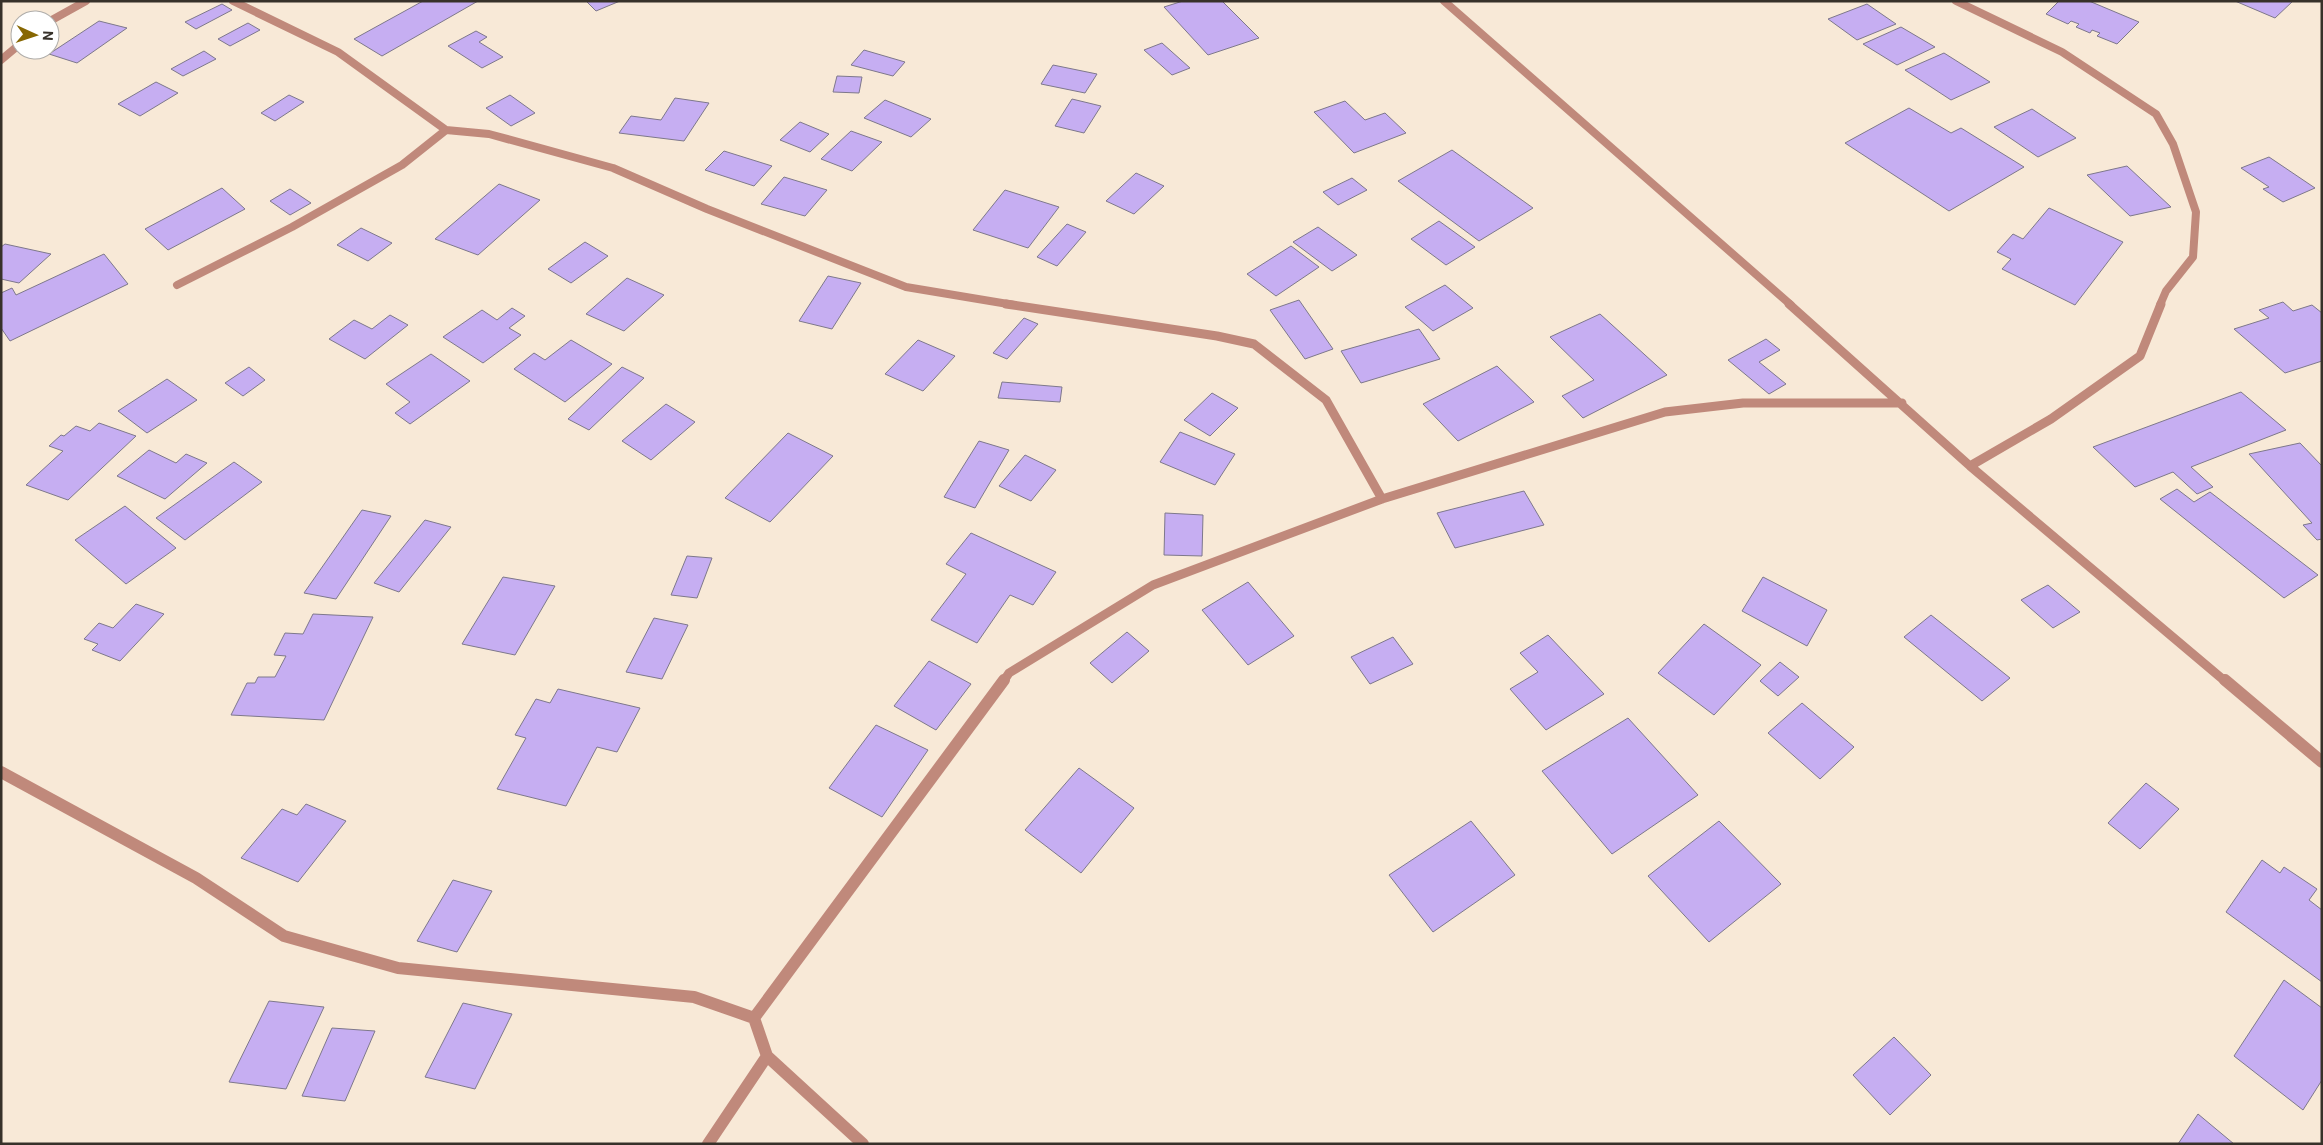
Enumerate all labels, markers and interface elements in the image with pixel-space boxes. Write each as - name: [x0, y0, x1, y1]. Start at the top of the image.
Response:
- north arrow: [10, 10, 60, 60]
- text: N: [40, 30, 56, 41]

